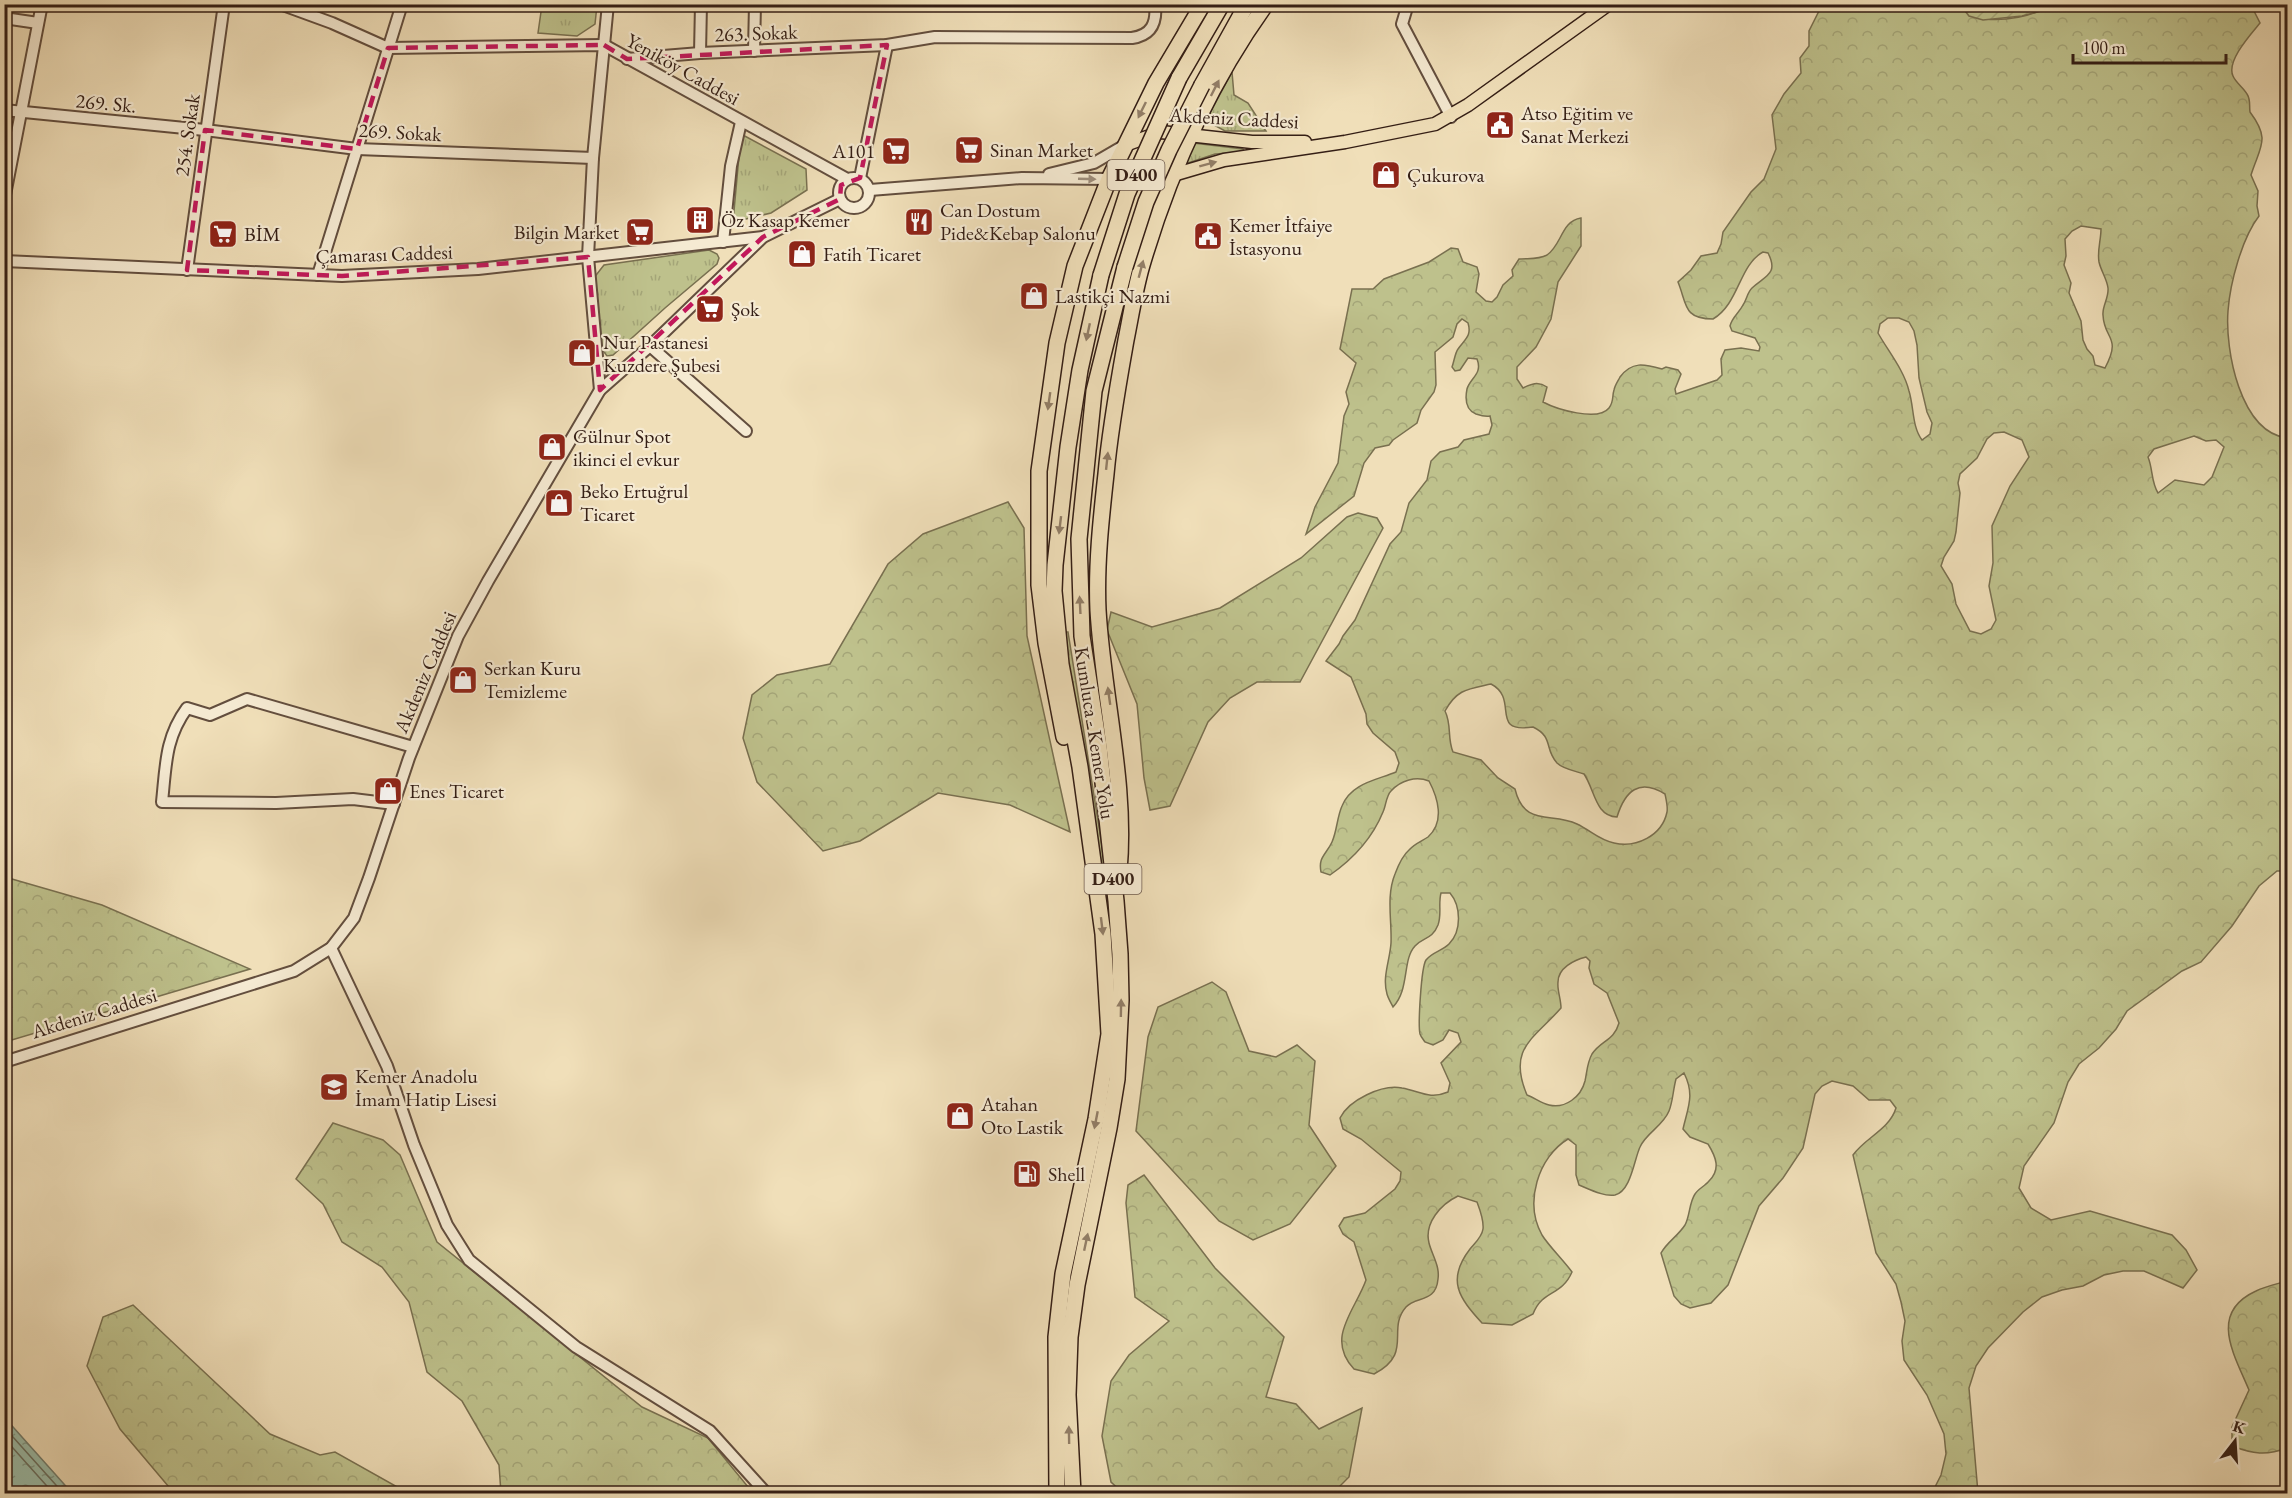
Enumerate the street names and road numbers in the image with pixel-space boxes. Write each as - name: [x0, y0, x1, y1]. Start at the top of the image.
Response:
- street label: 263. Sokak: [714, 19, 799, 47]
- street label: Yeniköy Caddesi: [622, 27, 744, 111]
- street label: 269. Sk.: [75, 87, 137, 119]
- street label: 254. Sokak: [168, 91, 206, 178]
- street label: Akdeniz Caddesi: [1168, 102, 1300, 134]
- street label: 269. Sokak: [358, 117, 443, 147]
- road number: D400: [1108, 160, 1164, 190]
- street label: Çamarası Caddesi: [315, 239, 453, 269]
- street label: Akdeniz Caddesi: [387, 607, 462, 738]
- street label: Kumluca - Kemer Yolu: [1069, 645, 1122, 822]
- road number: D400: [1084, 864, 1142, 894]
- street label: Akdeniz Caddesi: [27, 982, 160, 1045]

